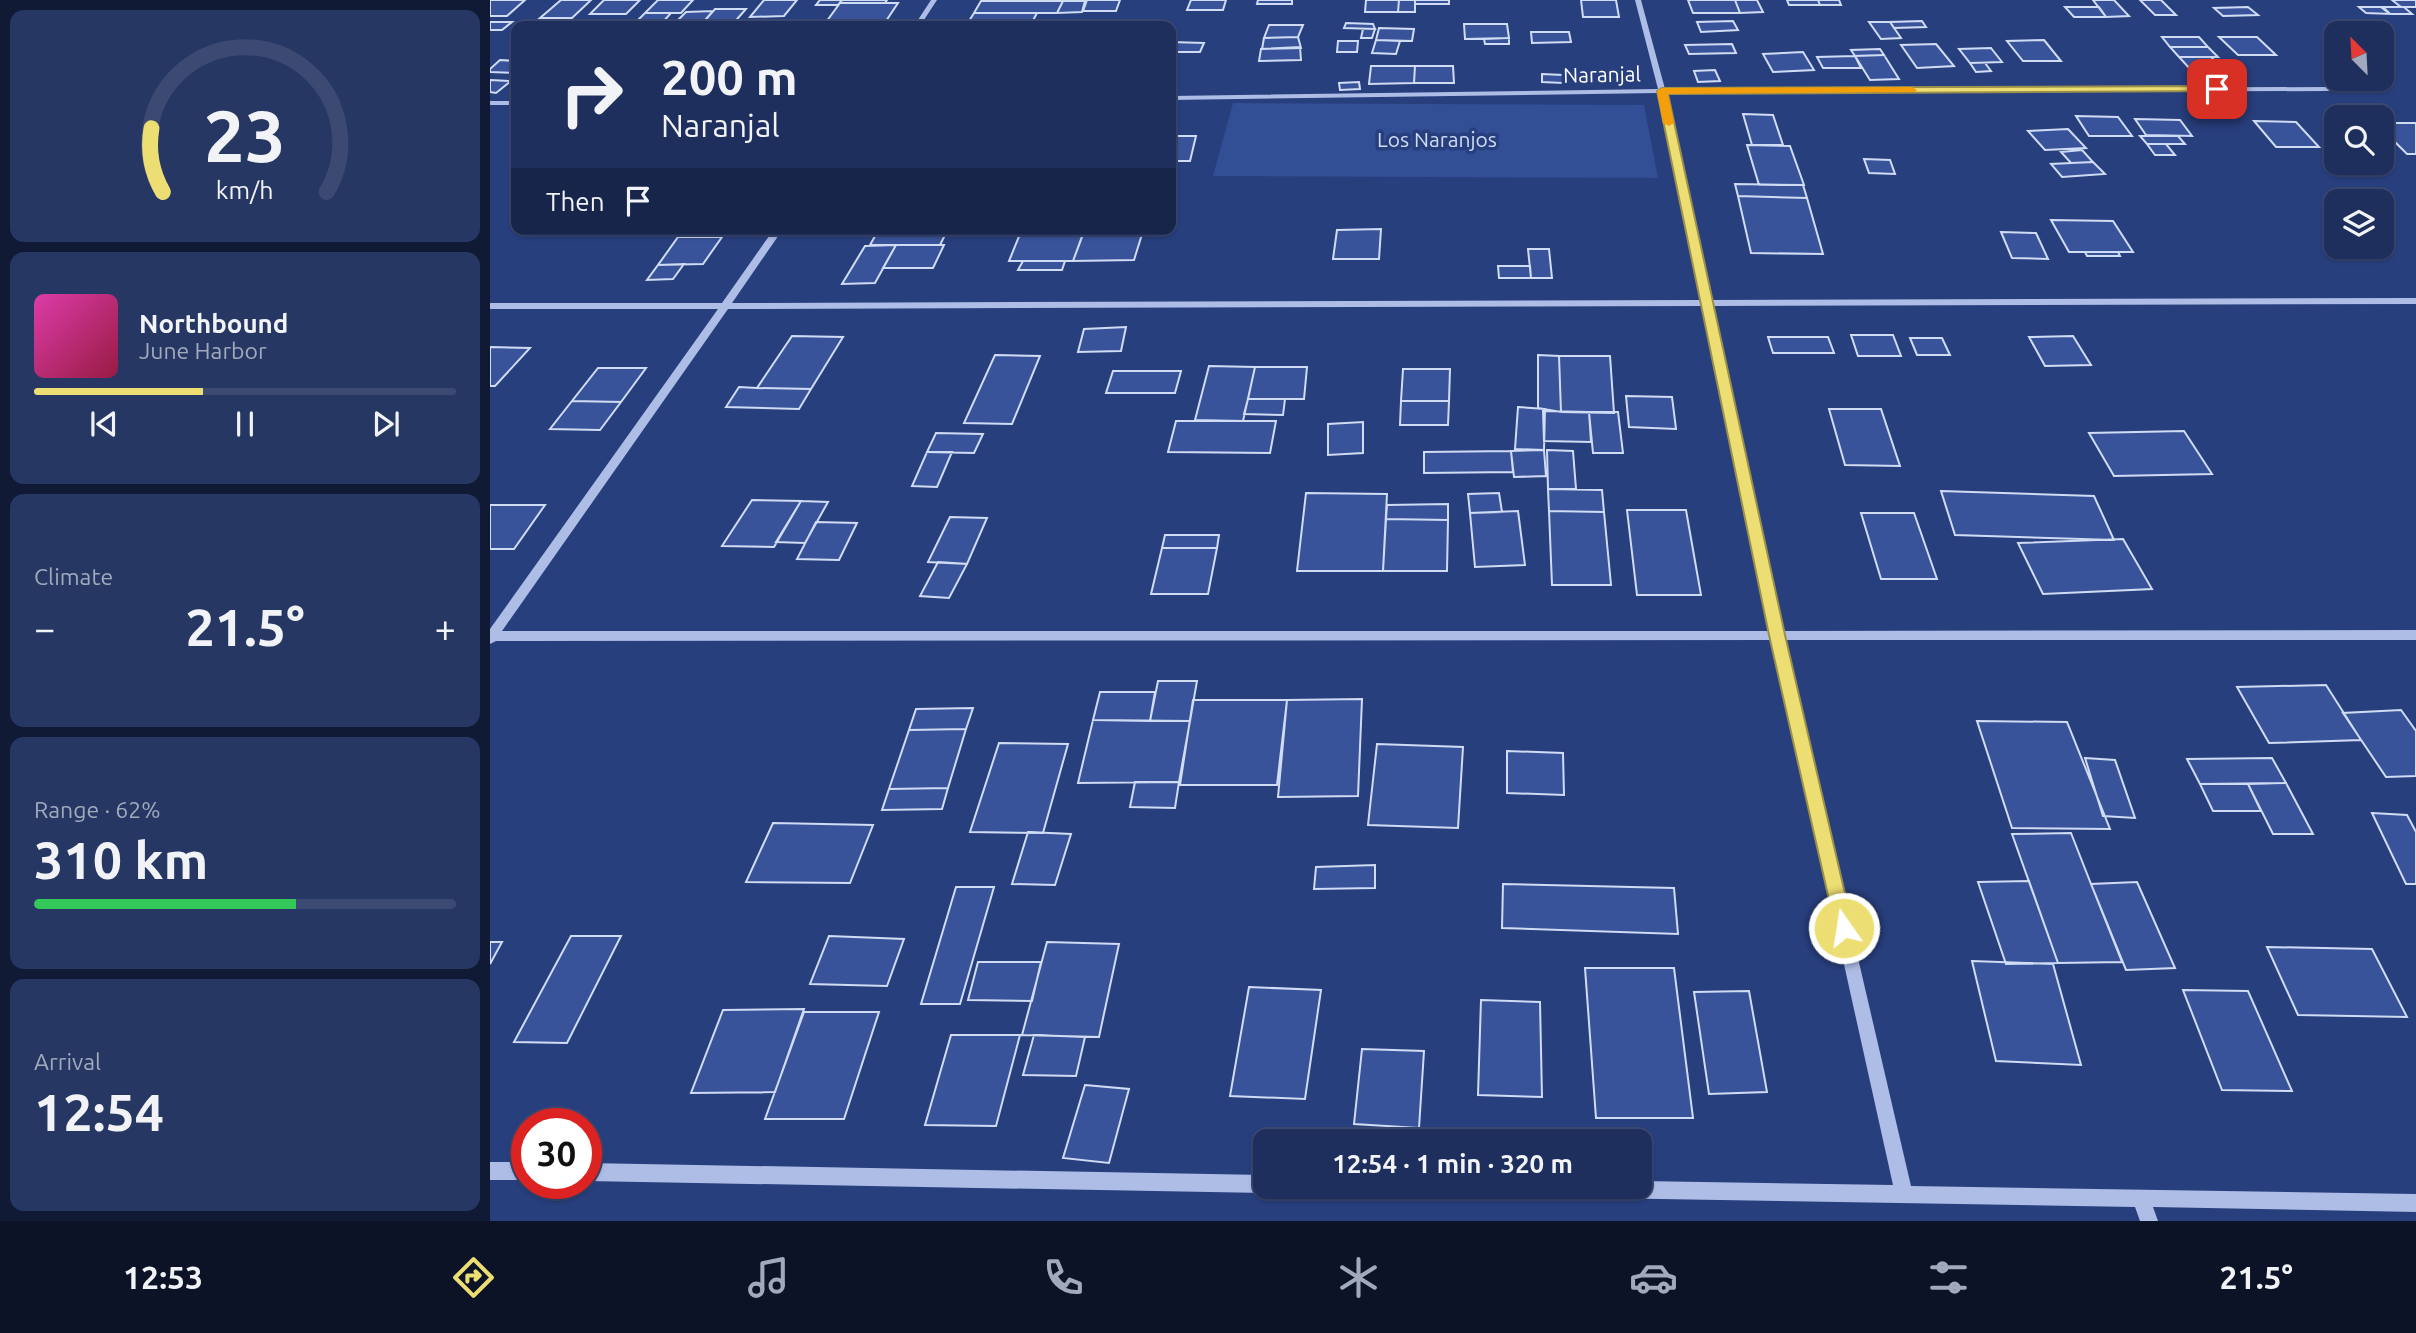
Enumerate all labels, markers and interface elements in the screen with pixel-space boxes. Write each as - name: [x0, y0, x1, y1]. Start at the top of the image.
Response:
- north arrow: [2324, 21, 2394, 91]
- map controls: [2324, 21, 2394, 259]
- icon: right: [546, 49, 637, 140]
- text: 200 m: [661, 49, 798, 104]
- pin: [2187, 59, 2247, 119]
- street label: Naranjal: [1563, 61, 1641, 87]
- icon: arrive: [2198, 70, 2236, 108]
- text: 23: [204, 94, 286, 176]
- button: search: [2324, 105, 2394, 175]
- text: Naranjal: [661, 107, 780, 143]
- park label: Los Naranjos: [1377, 127, 1497, 151]
- text: km/h: [216, 176, 274, 204]
- icon: arrive: [619, 182, 657, 220]
- text: Then: [546, 187, 605, 216]
- button: layers: [2324, 189, 2394, 259]
- text: Northbound: [139, 309, 288, 338]
- text: June Harbor: [139, 338, 267, 363]
- icon: previous: [85, 405, 123, 443]
- icon: pause: [226, 405, 264, 443]
- icon: next: [367, 405, 405, 443]
- text: Climate: [34, 564, 113, 589]
- text: 21.5°: [185, 598, 305, 656]
- text: −: [34, 607, 55, 649]
- text: +: [435, 607, 456, 649]
- text: Range · 62%: [34, 797, 161, 822]
- text: 310 km: [34, 831, 208, 889]
- position arrow: [1807, 891, 1881, 965]
- text: Arrival: [34, 1049, 101, 1074]
- text: 12:54: [34, 1083, 164, 1141]
- speed limit sign: 30: [511, 1108, 602, 1199]
- text: 12:54 · 1 min · 320 m: [1332, 1149, 1573, 1178]
- icon: directions: [449, 1253, 498, 1302]
- icon: music: [744, 1253, 793, 1302]
- icon: phone: [1039, 1253, 1088, 1302]
- icon: climate: [1334, 1253, 1383, 1302]
- icon: car: [1629, 1253, 1678, 1302]
- icon: filters: [1924, 1253, 1973, 1302]
- text: 12:53: [123, 1259, 203, 1295]
- text: 21.5°: [2220, 1259, 2293, 1295]

